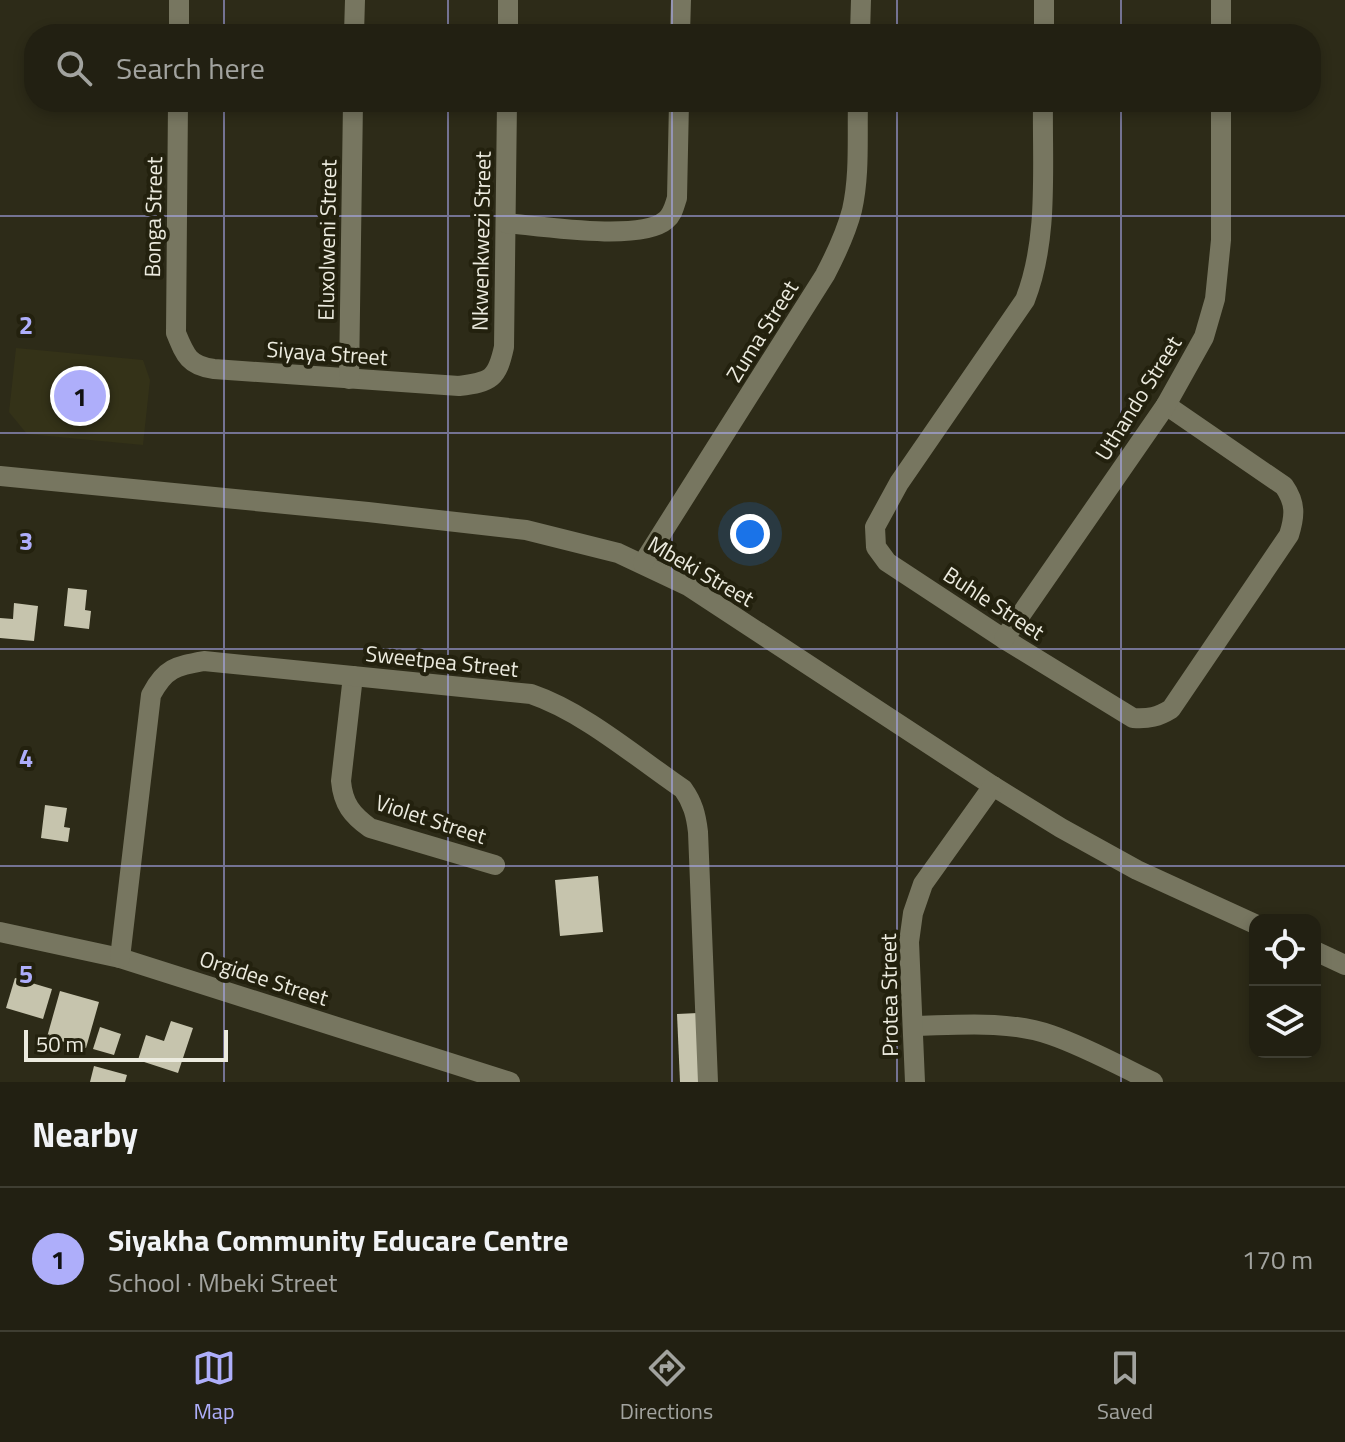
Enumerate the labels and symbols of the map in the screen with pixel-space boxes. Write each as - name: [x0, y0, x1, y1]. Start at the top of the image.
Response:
- street label: Nkwenkwezi Street: [462, 151, 500, 331]
- street label: Bonga Street: [135, 156, 171, 278]
- street label: Eluxolweni Street: [309, 159, 345, 321]
- street label: Zuma Street: [717, 273, 807, 388]
- text: 2: [19, 305, 33, 344]
- street label: Uthando Street: [1086, 329, 1190, 467]
- street label: Siyaya Street: [265, 332, 389, 374]
- pin: 1: [54, 366, 106, 426]
- your location: [730, 514, 770, 554]
- text: 3: [19, 521, 33, 560]
- street label: Mbeki Street: [641, 527, 761, 615]
- street label: Buhle Street: [937, 557, 1052, 649]
- street label: Sweetpea Street: [364, 636, 520, 686]
- text: 4: [19, 738, 33, 777]
- street label: Violet Street: [371, 785, 491, 853]
- street label: Protea Street: [871, 933, 907, 1057]
- street label: Orgidee Street: [195, 941, 333, 1015]
- text: 5: [19, 954, 33, 993]
- scale bar: [24, 1026, 228, 1062]

